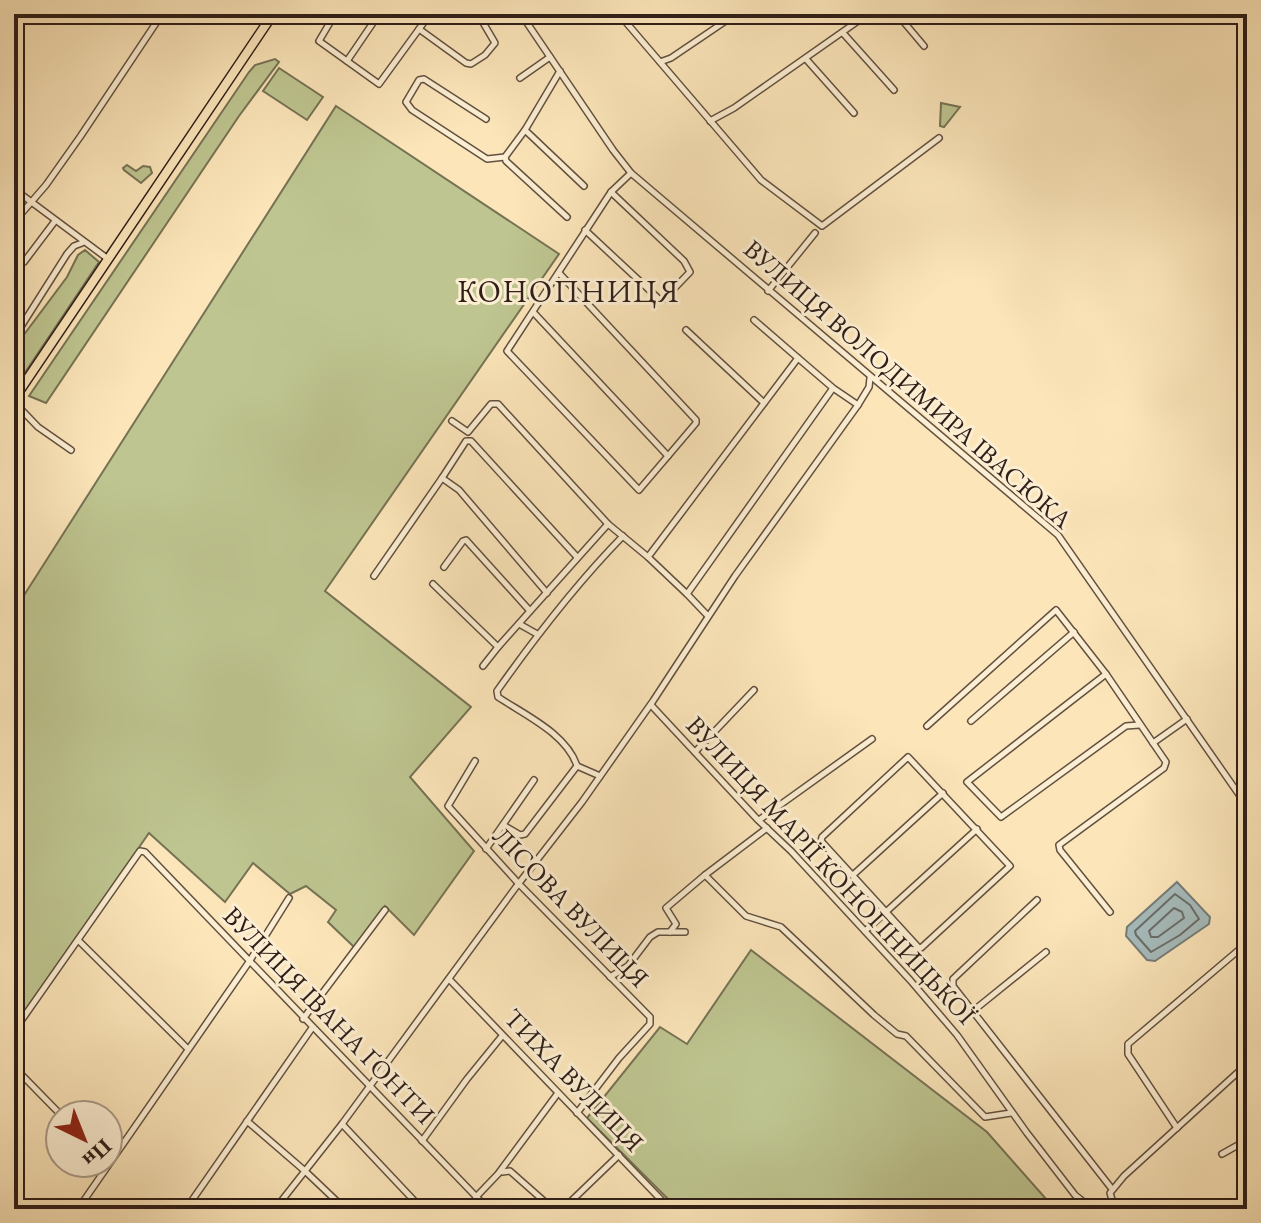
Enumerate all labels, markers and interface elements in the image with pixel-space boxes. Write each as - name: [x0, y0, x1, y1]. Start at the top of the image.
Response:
- street label: ВУЛИЦЯ ВОЛОДИМИРА ІВАСЮКА: [737, 232, 1080, 537]
- district label: КОНОПНИЦЯ: [457, 272, 681, 311]
- street label: ВУЛИЦЯ МАРІЇ КОНОПНИЦЬКОЇ: [679, 709, 983, 1032]
- street label: ЛІСОВА ВУЛИЦЯ: [486, 819, 656, 995]
- street label: ВУЛИЦЯ ІВАНА ҐОНТИ: [216, 899, 442, 1131]
- street label: ТИХА ВУЛИЦЯ: [497, 1001, 651, 1159]
- north arrow: [44, 1099, 124, 1179]
- text: Пн: [76, 1132, 118, 1174]

